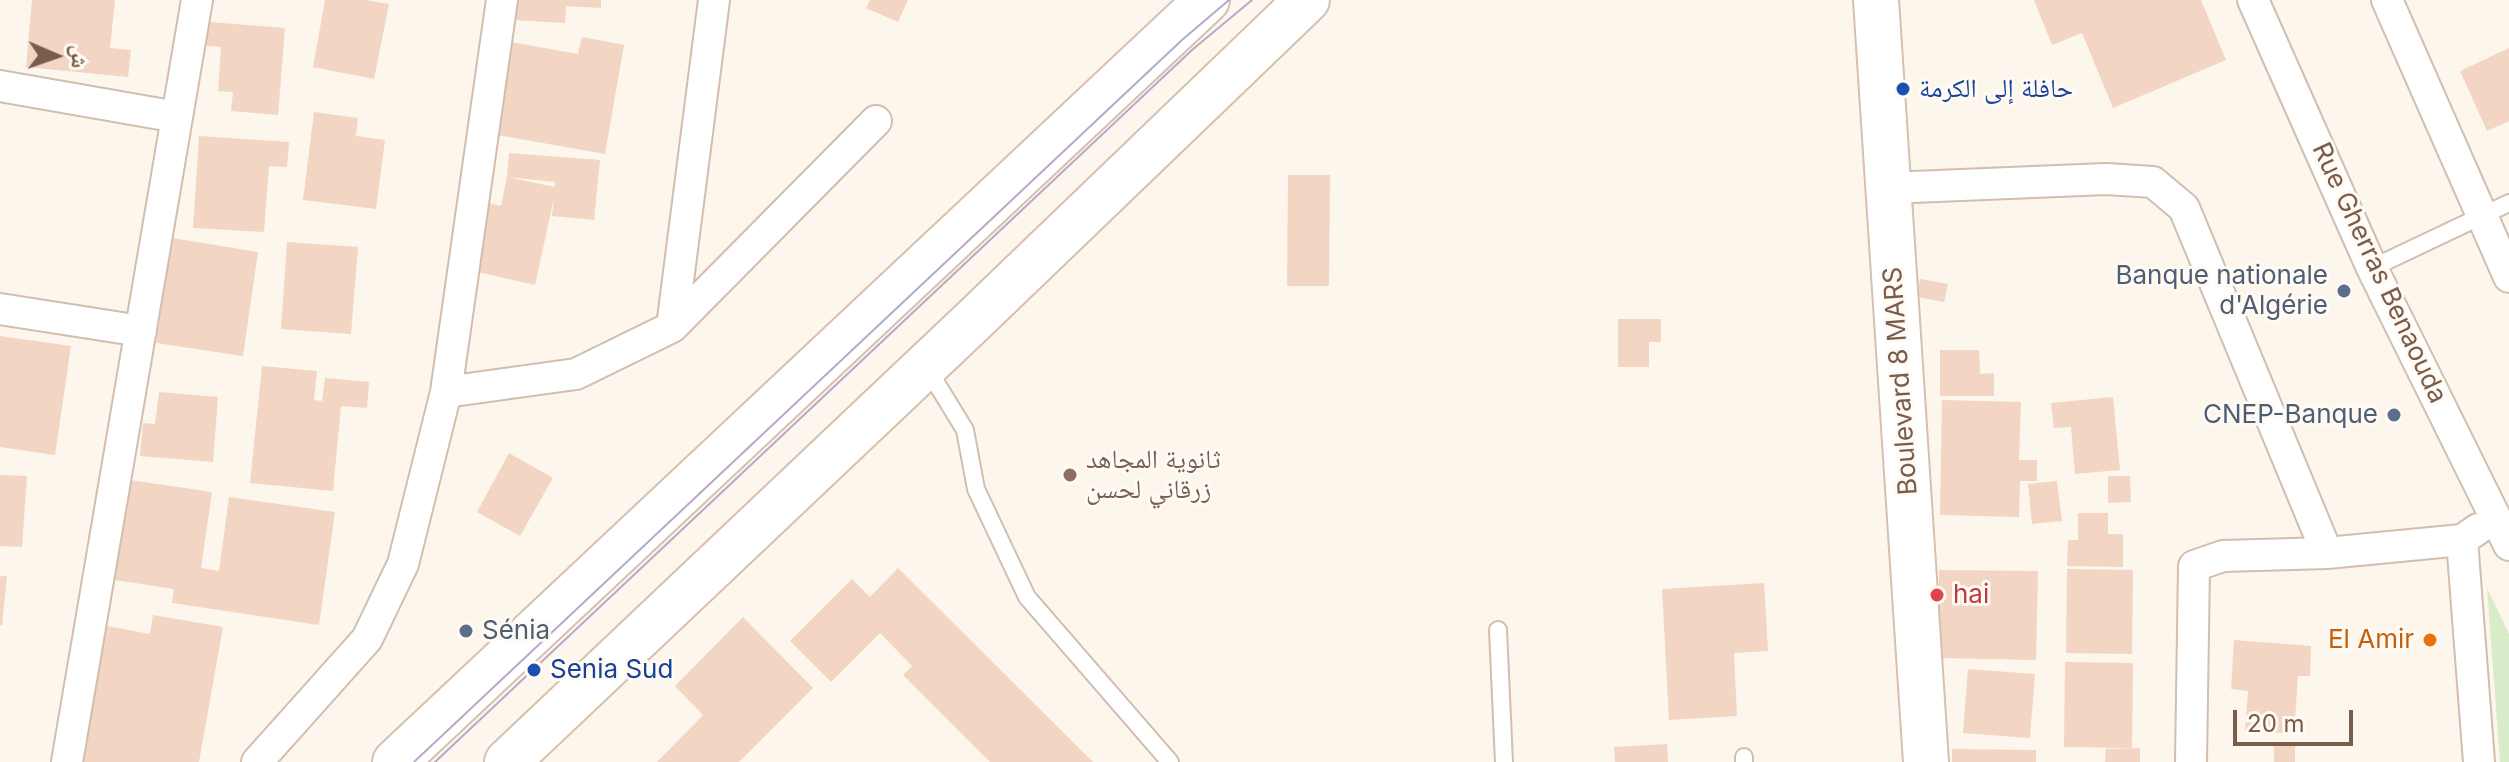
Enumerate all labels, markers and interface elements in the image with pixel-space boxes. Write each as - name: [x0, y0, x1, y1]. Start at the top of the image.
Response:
- north arrow: [16, 16, 96, 96]
- text: ش: [67, 45, 93, 69]
- place label: حافلة إلى الكرمة: [1919, 73, 2073, 105]
- marker: حافلة إلى الكرمة: [1894, 80, 1912, 98]
- street label: Rue Gherras Benaouda: [2305, 138, 2453, 408]
- place label: Banque nationale d'Algérie: [2115, 260, 2328, 322]
- street label: Boulevard 8 MARS: [1877, 266, 1925, 496]
- marker: Banque nationale d'Algérie: [2335, 282, 2353, 300]
- place label: CNEP-Banque: [2203, 399, 2378, 431]
- marker: CNEP-Banque: [2385, 406, 2403, 424]
- place label: ثانوية المجاهد زرقاني لحسن: [1086, 444, 1221, 506]
- marker: ثانوية المجاهد زرقاني لحسن: [1061, 466, 1079, 484]
- place label: hai: [1953, 579, 1989, 611]
- marker: hai: [1928, 586, 1946, 604]
- place label: Sénia: [482, 615, 550, 647]
- marker: Sénia: [457, 622, 475, 640]
- place label: El Amir: [2328, 624, 2414, 656]
- marker: El Amir: [2421, 631, 2439, 649]
- place label: Senia Sud: [550, 654, 673, 686]
- marker: Senia Sud: [525, 661, 543, 679]
- scale bar: [2237, 694, 2357, 744]
- text: 20 m: [2247, 709, 2305, 738]

